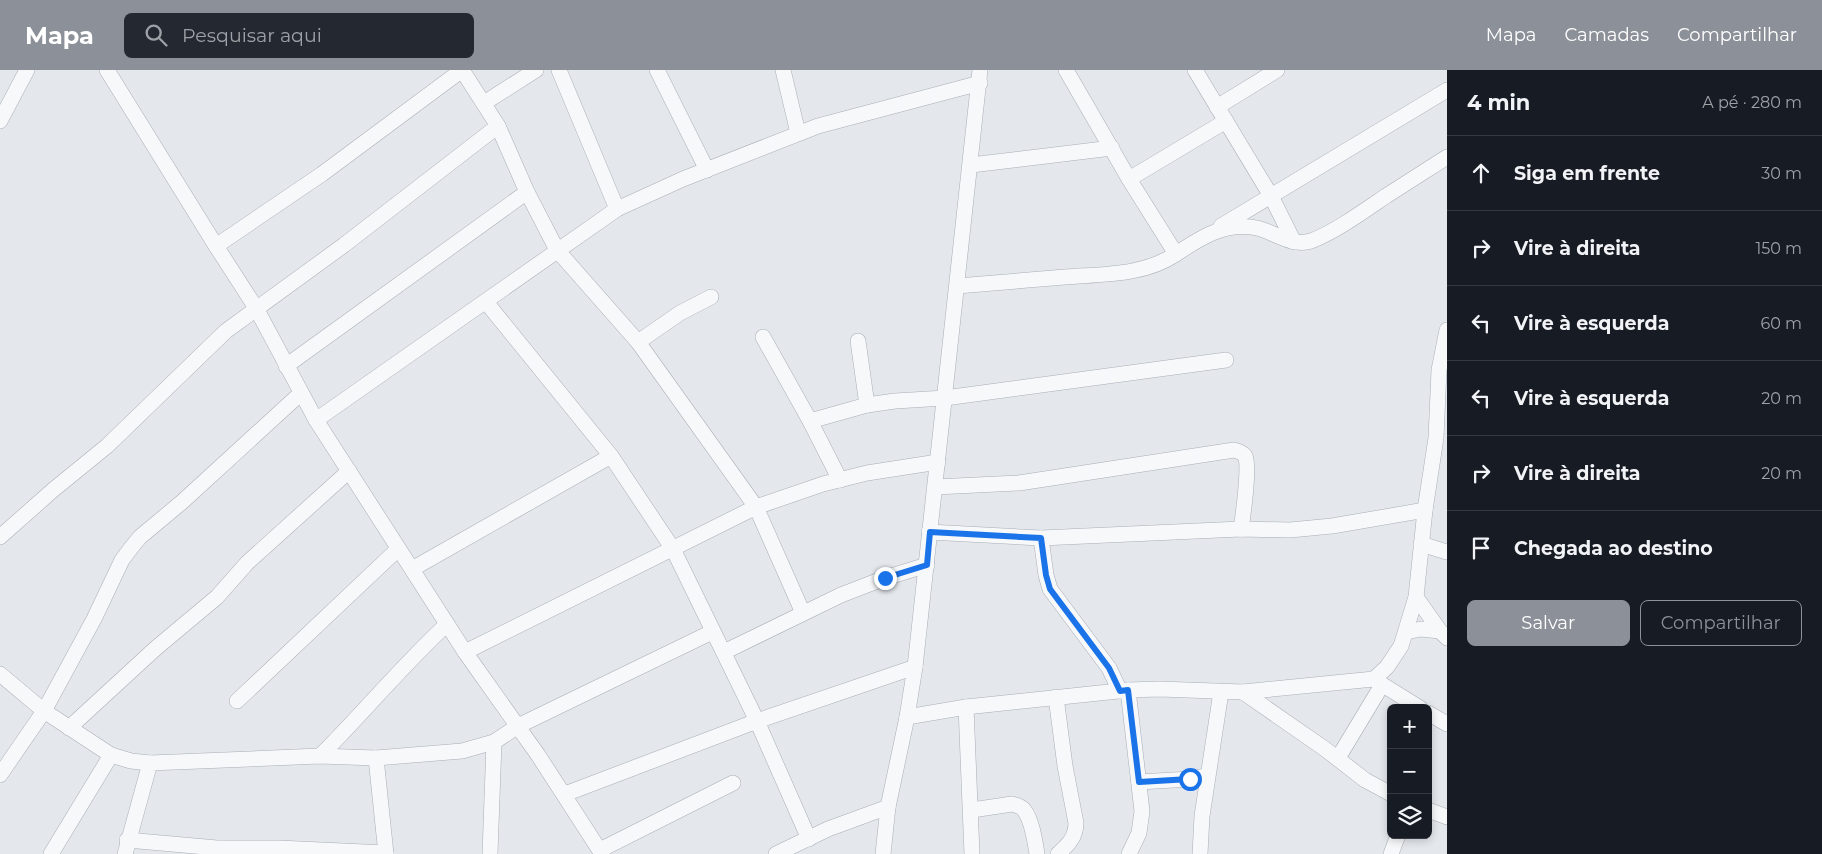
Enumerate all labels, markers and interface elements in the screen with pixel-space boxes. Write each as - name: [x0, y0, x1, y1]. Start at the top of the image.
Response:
- search box: [124, 13, 474, 58]
- text: Mapa: [25, 21, 94, 50]
- icon: search: [142, 21, 170, 49]
- text: Pesquisar aqui: [182, 24, 322, 47]
- text: Mapa: [1486, 24, 1536, 46]
- text: Camadas: [1564, 24, 1649, 46]
- text: Compartilhar: [1677, 24, 1797, 46]
- text: 4 min: [1467, 90, 1530, 115]
- text: A pé · 280 m: [1702, 93, 1802, 112]
- icon: ahead: [1467, 159, 1495, 187]
- text: Siga em frente: [1514, 162, 1660, 185]
- text: 30 m: [1761, 164, 1802, 183]
- icon: right: [1467, 234, 1495, 262]
- text: Vire à direita: [1514, 237, 1641, 260]
- text: 150 m: [1755, 239, 1802, 258]
- icon: left: [1467, 309, 1495, 337]
- text: Vire à esquerda: [1514, 312, 1669, 335]
- text: 60 m: [1760, 314, 1802, 333]
- icon: left: [1467, 384, 1495, 412]
- text: Vire à esquerda: [1514, 387, 1669, 410]
- text: 20 m: [1761, 389, 1802, 408]
- icon: right: [1467, 459, 1495, 487]
- text: Vire à direita: [1514, 462, 1641, 485]
- text: 20 m: [1761, 464, 1802, 483]
- icon: arrive: [1467, 534, 1495, 562]
- text: Chegada ao destino: [1514, 537, 1713, 560]
- route end: [874, 567, 897, 590]
- button: Salvar: [1467, 600, 1630, 646]
- button: Compartilhar: [1640, 600, 1802, 646]
- map controls: [1387, 704, 1432, 839]
- button: +: [1387, 704, 1432, 749]
- button: −: [1387, 749, 1432, 794]
- route start: [1179, 768, 1202, 791]
- button: layers: [1387, 794, 1432, 839]

